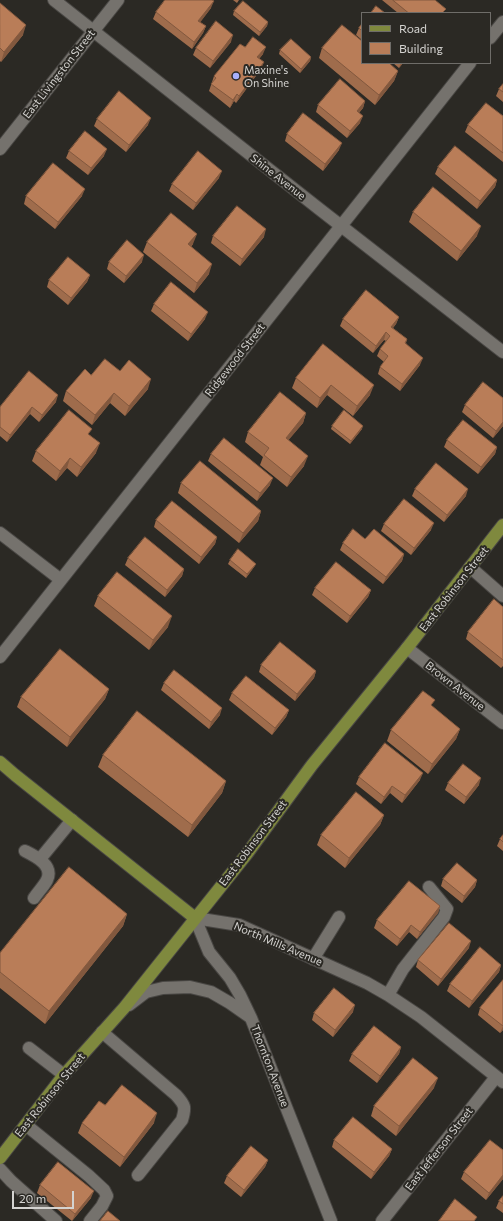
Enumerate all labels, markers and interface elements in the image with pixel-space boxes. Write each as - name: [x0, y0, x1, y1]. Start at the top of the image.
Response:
- legend: [361, 12, 491, 64]
- text: Road: [399, 21, 427, 35]
- street label: East Livingston Street: [20, 27, 98, 121]
- text: Building: [399, 41, 443, 55]
- place label: Maxine's On Shine: [244, 63, 289, 89]
- marker: Maxine's On Shine: [231, 71, 241, 81]
- street label: Shine Avenue: [248, 151, 308, 203]
- street label: Ridgewood Street: [202, 321, 268, 399]
- street label: East Robinson Street: [417, 544, 491, 634]
- street label: Brown Avenue: [423, 659, 487, 713]
- street label: East Robinson Street: [216, 797, 290, 889]
- street label: North Mills Avenue: [232, 919, 324, 969]
- street label: Thornton Avenue: [248, 1023, 292, 1109]
- street label: East Robinson Street: [12, 1050, 88, 1140]
- street label: East Jefferson Street: [402, 1105, 476, 1193]
- scale bar: [14, 1183, 76, 1209]
- text: 20 m: [19, 1191, 46, 1205]

